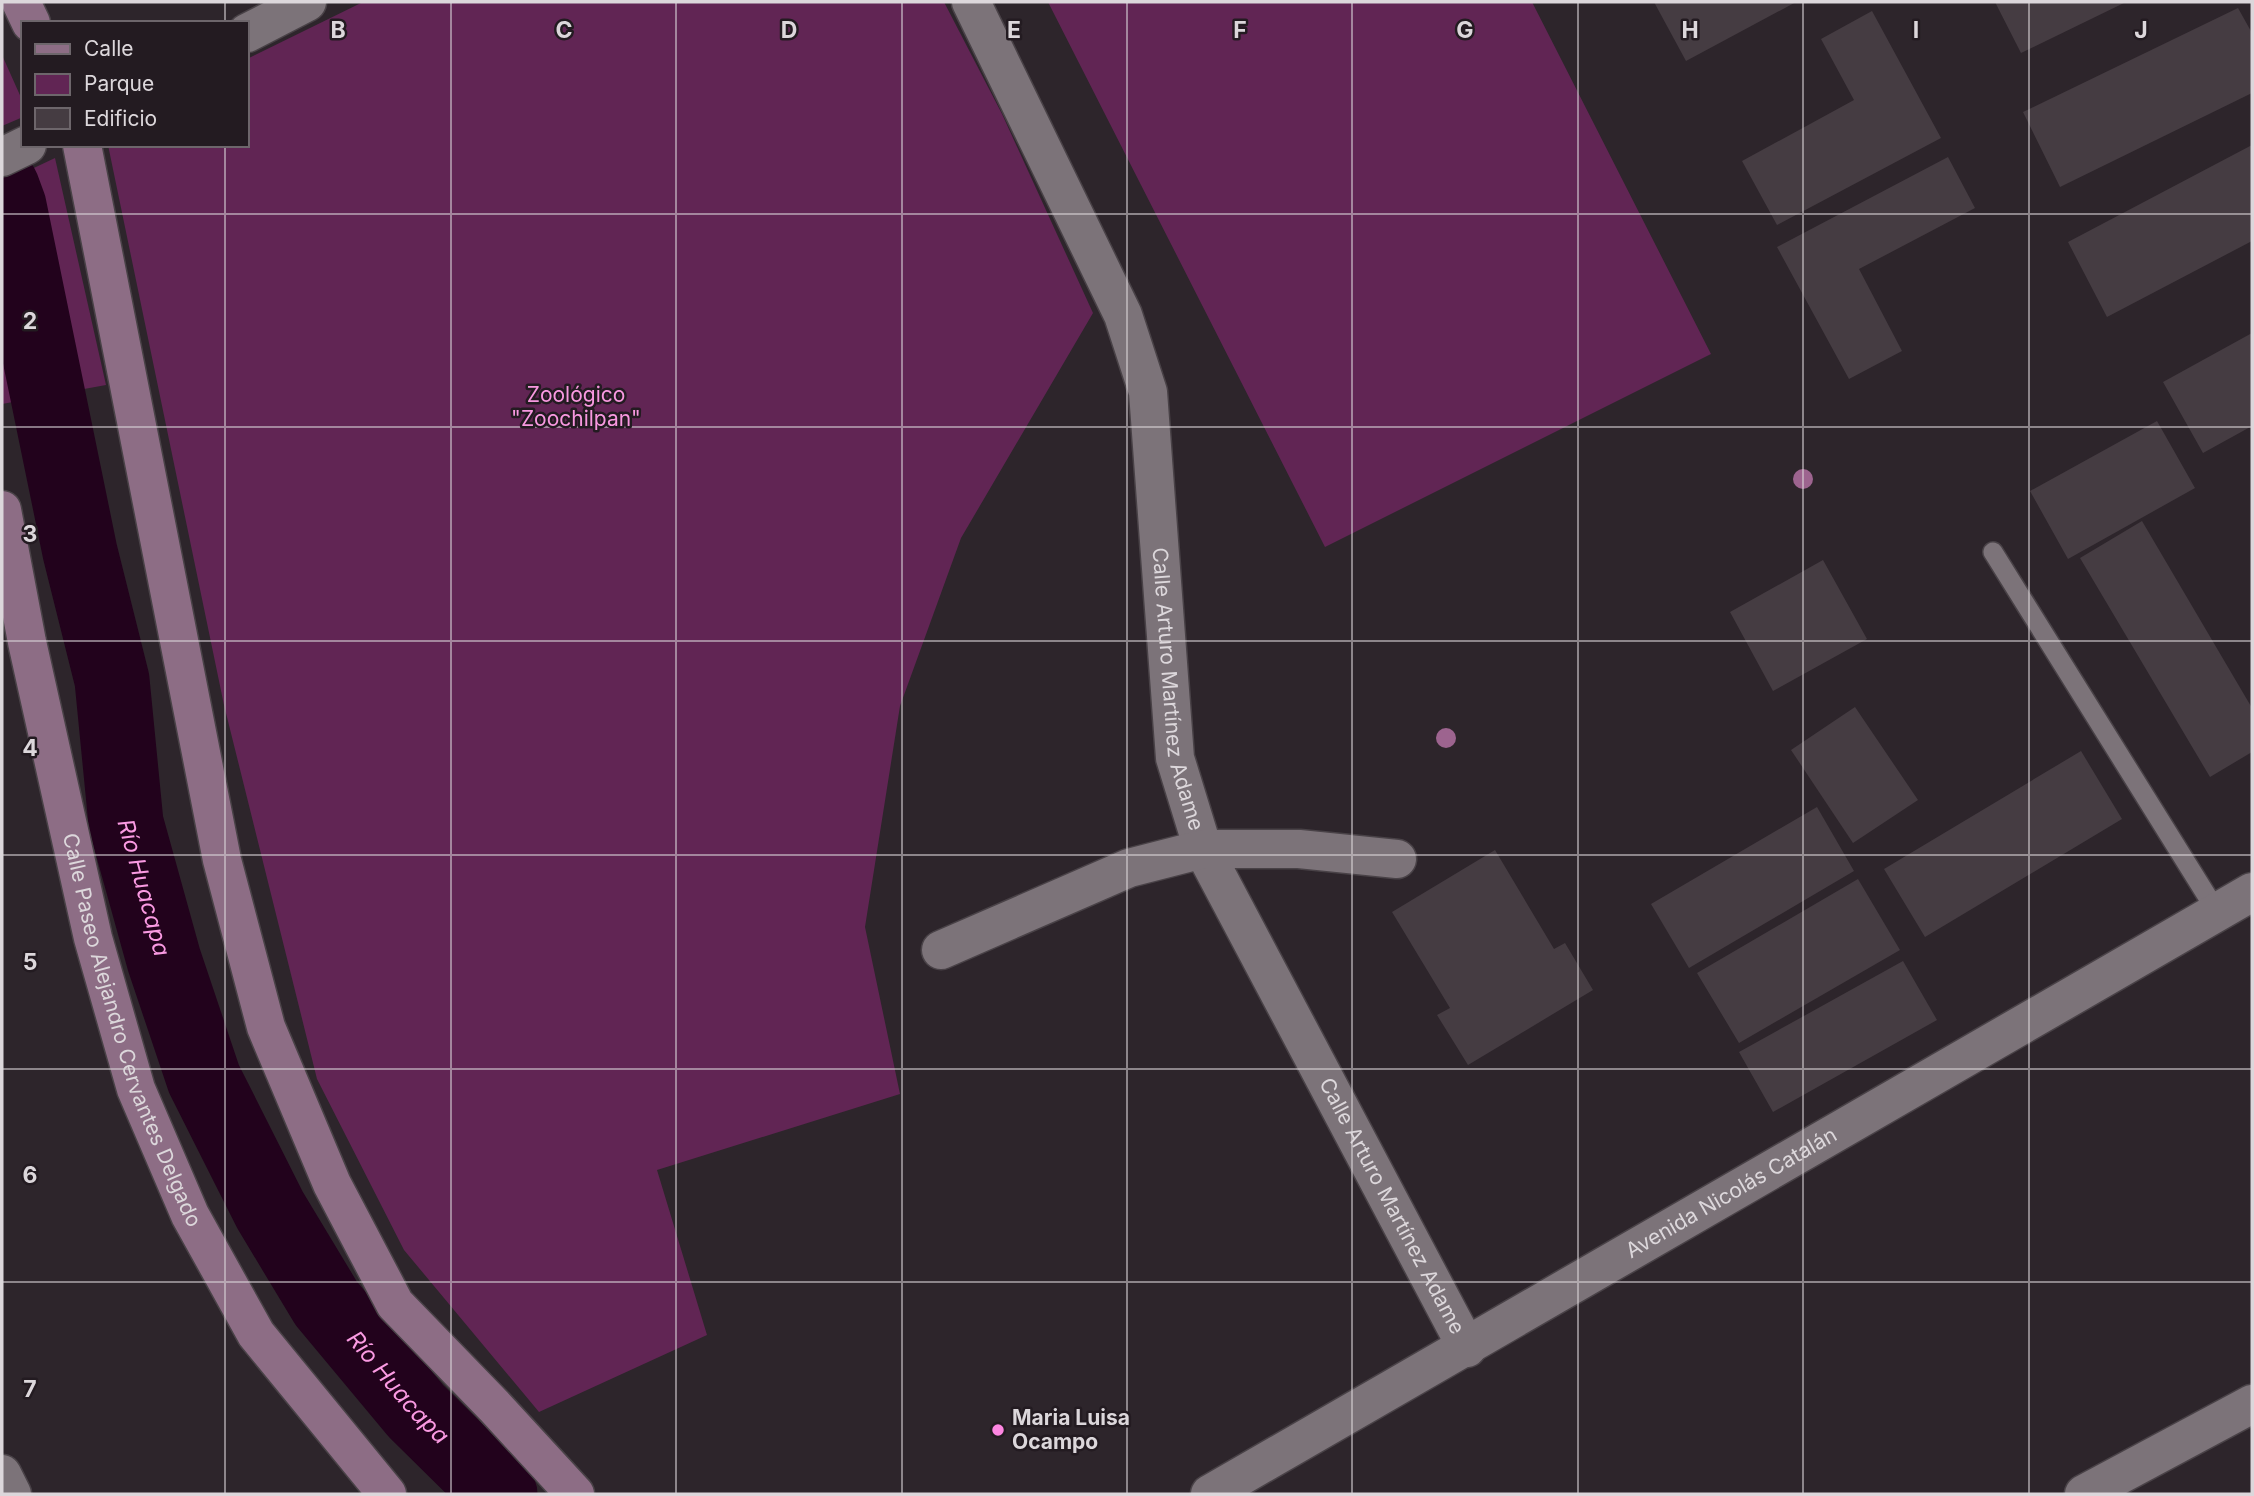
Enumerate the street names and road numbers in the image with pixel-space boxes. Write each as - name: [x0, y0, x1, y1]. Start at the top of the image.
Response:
- street label: Calle Arturo Martínez Adame: [1148, 547, 1210, 833]
- street label: Calle Paseo Alejandro Cervantes Delgado: [58, 831, 207, 1231]
- street label: Calle Arturo Martínez Adame: [1314, 1073, 1470, 1338]
- street label: Avenida Nicolás Catalán: [1621, 1122, 1841, 1263]

